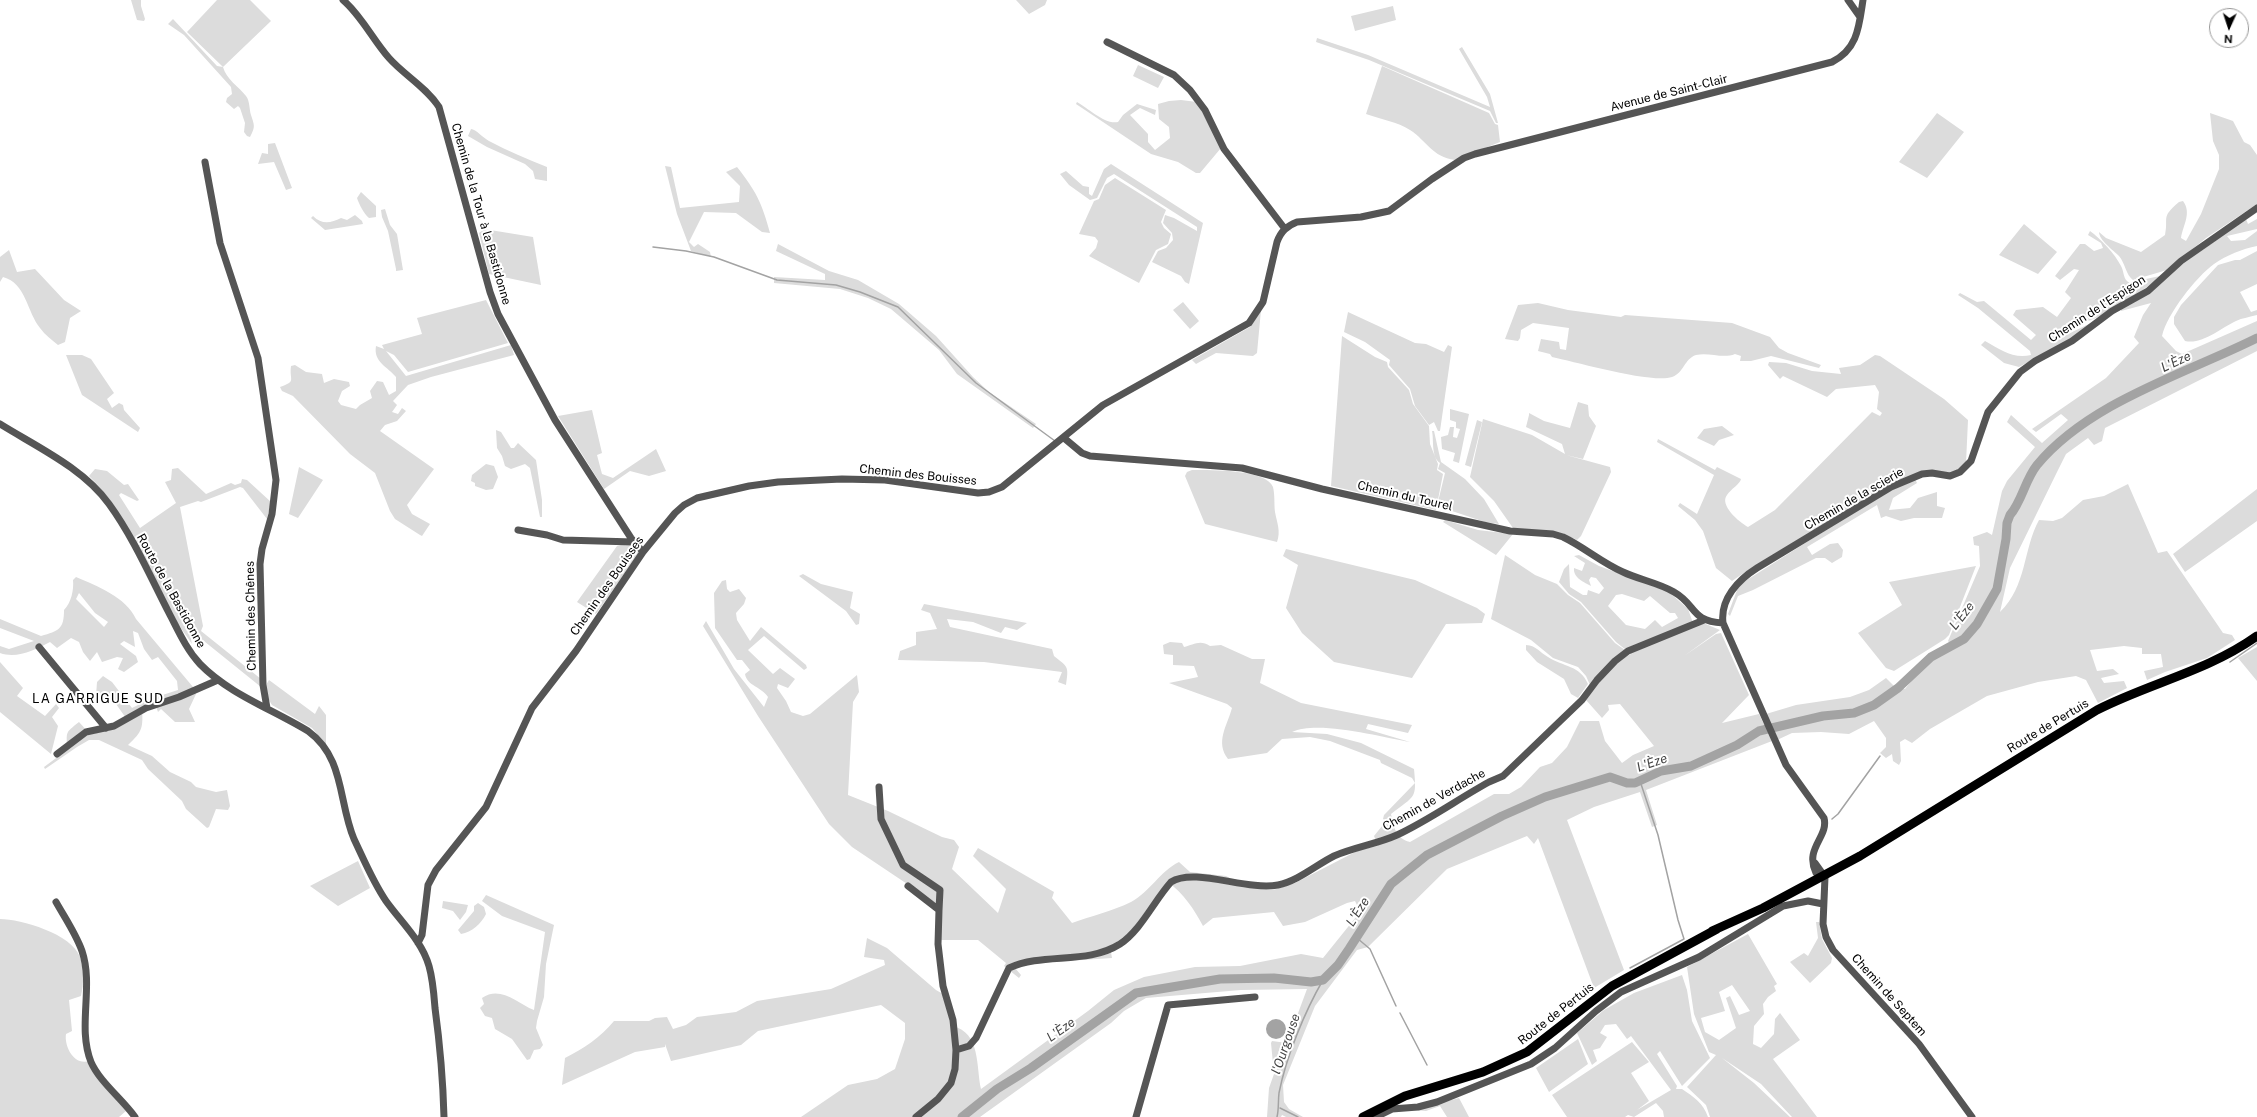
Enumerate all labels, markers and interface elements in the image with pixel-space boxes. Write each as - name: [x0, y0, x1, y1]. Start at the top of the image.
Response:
- north arrow: [2209, 8, 2249, 48]
- text: N: [2224, 33, 2233, 45]
- street label: Avenue de Saint-Clair: [1609, 71, 1729, 115]
- street label: Chemin de la Tour à la Bastidonne: [448, 121, 514, 307]
- street label: Chemin de l'Espigon: [2046, 272, 2148, 346]
- water label: L'Èze: [2159, 348, 2193, 376]
- street label: Chemin des Bouisses: [859, 462, 977, 488]
- street label: Chemin de la scierie: [1802, 465, 1906, 533]
- street label: Chemin du Tourel: [1356, 478, 1454, 514]
- street label: Route de la Bastidonne: [134, 531, 208, 651]
- street label: Chemin des Bouisses: [567, 534, 647, 638]
- street label: Chemin des Chênes: [243, 561, 259, 671]
- water label: L'Èze: [1946, 599, 1978, 633]
- district label: LA GARRIGUE SUD: [32, 691, 164, 707]
- street label: Route de Pertuis: [2005, 696, 2091, 756]
- water label: L'Èze: [1635, 751, 1669, 775]
- street label: Chemin de Verdache: [1380, 766, 1488, 834]
- water label: L'Èze: [1343, 895, 1373, 929]
- street label: Chemin de Septem: [1848, 951, 1930, 1039]
- street label: Route de Pertuis: [1515, 980, 1597, 1048]
- water label: l'Ourgouse: [1268, 1012, 1304, 1076]
- water label: L'Èze: [1044, 1015, 1078, 1045]

